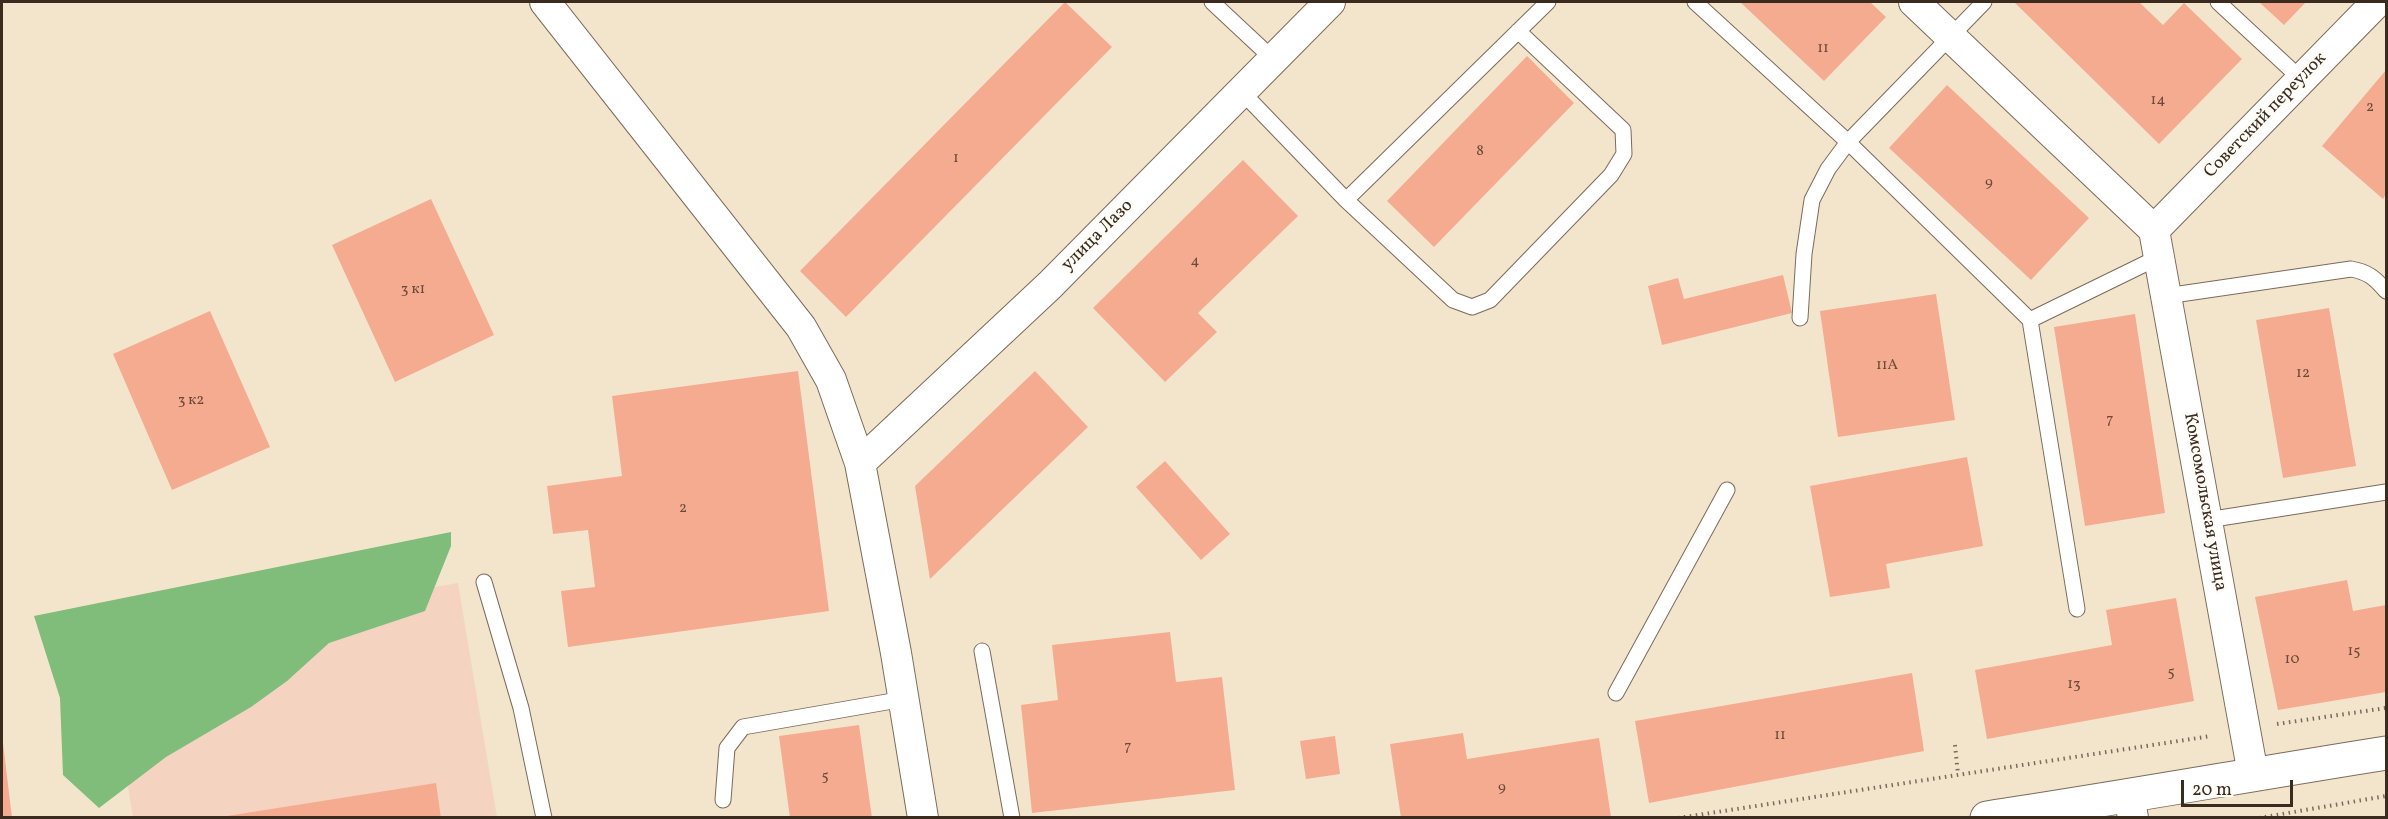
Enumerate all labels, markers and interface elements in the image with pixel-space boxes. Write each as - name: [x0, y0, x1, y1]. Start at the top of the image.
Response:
- house number: 11: [1817, 40, 1829, 58]
- street label: Советский переулок: [2200, 48, 2332, 184]
- house number: 14: [2151, 92, 2165, 110]
- house number: 2: [2366, 99, 2374, 117]
- house number: 8: [1476, 143, 1484, 161]
- house number: 1: [953, 150, 959, 168]
- house number: 9: [1985, 174, 1993, 192]
- street label: улица Лазо: [1058, 196, 1138, 276]
- house number: 4: [1191, 253, 1199, 271]
- house number: 3 к1: [401, 281, 425, 299]
- house number: 11А: [1876, 357, 1898, 375]
- house number: 12: [2296, 365, 2310, 383]
- house number: 3 к2: [178, 392, 204, 410]
- house number: 7: [2106, 411, 2114, 429]
- street label: Комсомольская улица: [2178, 411, 2230, 593]
- house number: 2: [679, 500, 687, 518]
- house number: 15: [2347, 643, 2361, 661]
- house number: 10: [2285, 651, 2299, 669]
- house number: 5: [2167, 664, 2175, 682]
- house number: 13: [2067, 676, 2081, 694]
- house number: 11: [1774, 727, 1786, 745]
- house number: 7: [1124, 738, 1132, 756]
- house number: 5: [821, 768, 829, 786]
- scale bar: [2184, 768, 2296, 806]
- text: 20 m: [2192, 778, 2232, 803]
- house number: 9: [1498, 779, 1506, 797]

